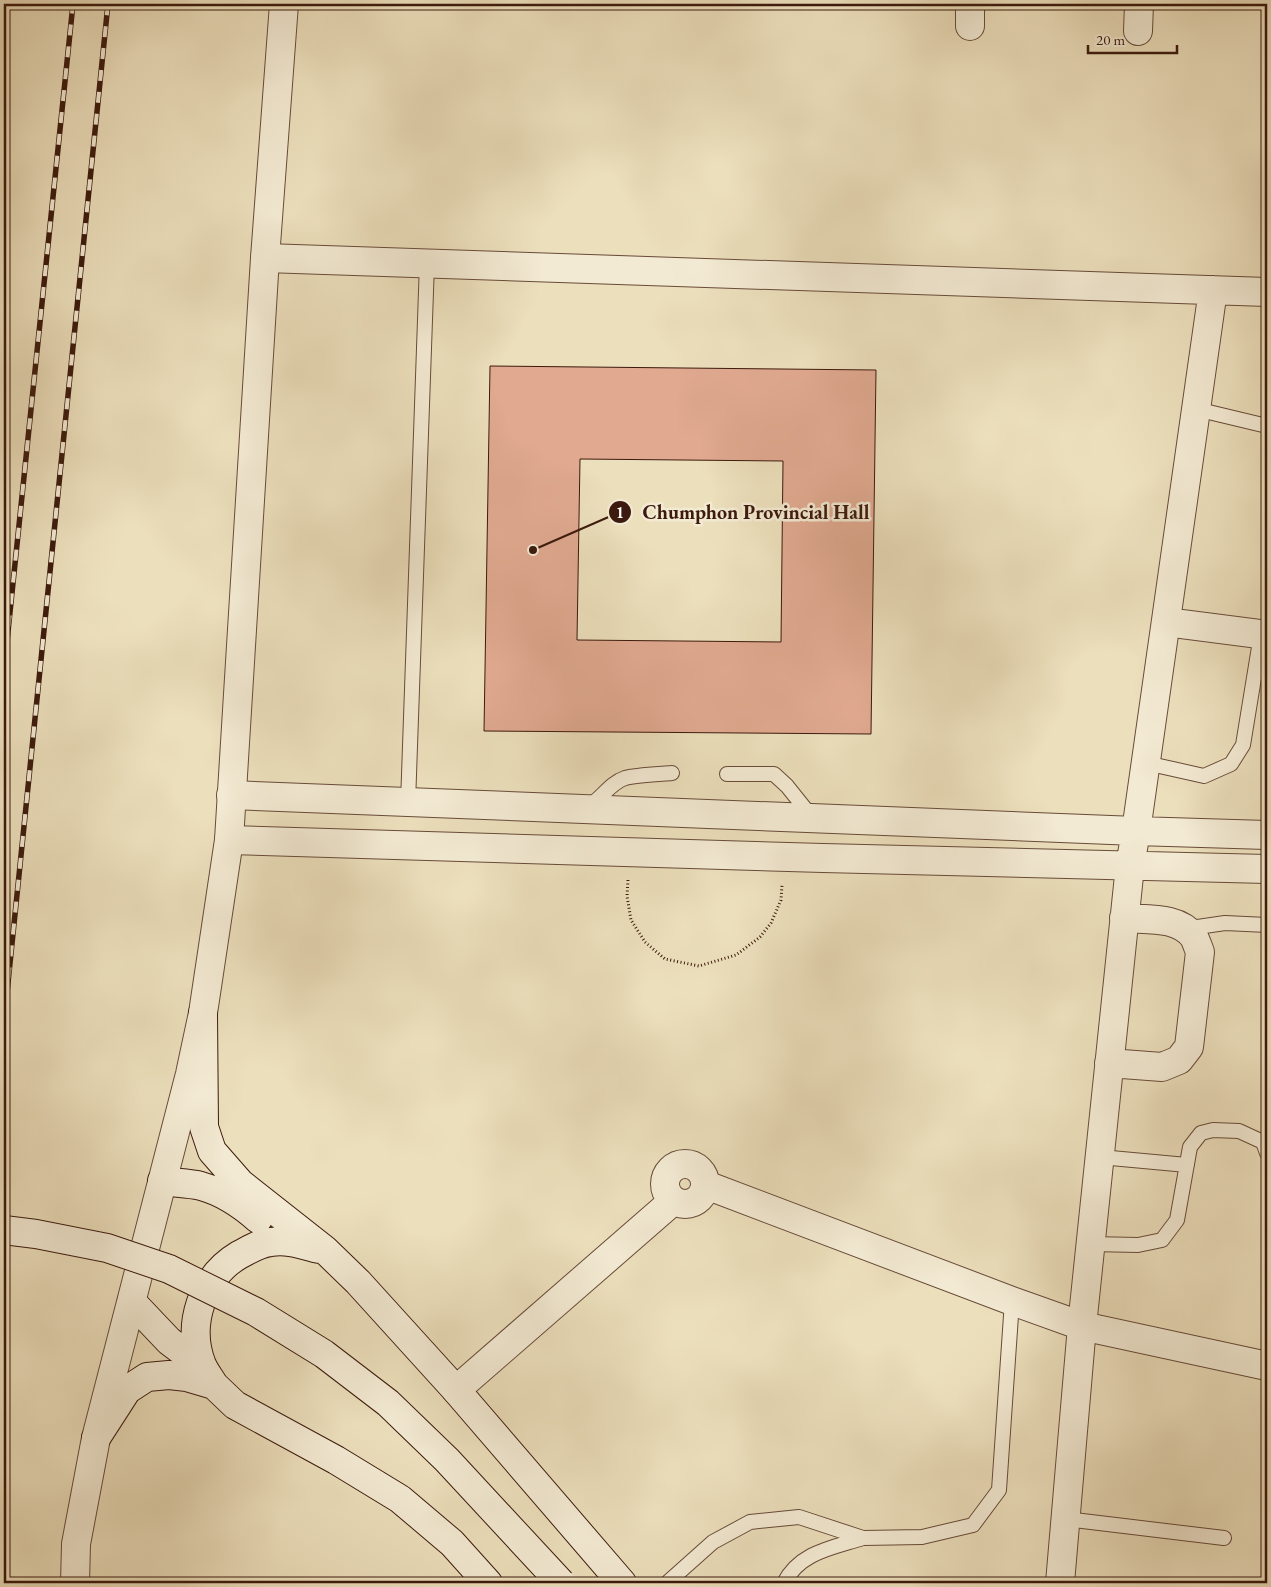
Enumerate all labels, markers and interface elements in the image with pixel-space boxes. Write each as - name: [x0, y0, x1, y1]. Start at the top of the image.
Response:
- scale bar: [1088, 22, 1177, 54]
- text: 20 m: [1096, 30, 1125, 49]
- callout: Chumphon Provincial Hall: [607, 495, 879, 530]
- text: Chumphon Provincial Hall: [643, 499, 870, 525]
- text: 1: [616, 503, 624, 522]

